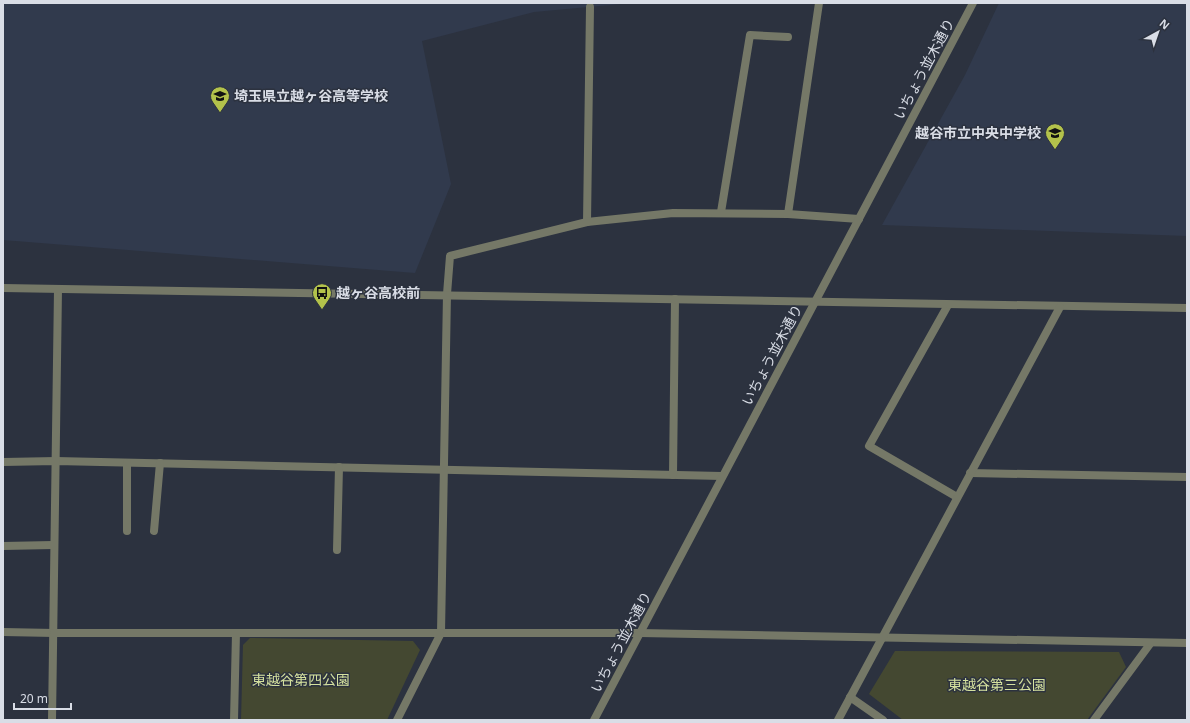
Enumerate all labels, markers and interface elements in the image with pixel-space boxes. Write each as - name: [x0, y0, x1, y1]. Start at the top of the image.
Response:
- north arrow: [1138, 12, 1178, 52]
- street label: いちょう並木通り: [889, 15, 958, 123]
- text: N: [1156, 15, 1173, 33]
- school or university icon: 埼玉県立越ヶ谷高等学校: [209, 85, 231, 113]
- place label: 埼玉県立越ヶ谷高等学校: [234, 86, 388, 105]
- school or university icon: 越谷市立中央中学校: [1044, 122, 1066, 150]
- place label: 越谷市立中央中学校: [915, 123, 1041, 142]
- bus stop icon: 越ヶ谷高校前: [311, 282, 333, 310]
- place label: 越ヶ谷高校前: [336, 283, 420, 302]
- street label: いちょう並木通り: [737, 301, 806, 409]
- street label: いちょう並木通り: [586, 588, 655, 696]
- park label: 東越谷第四公園: [252, 670, 350, 689]
- park label: 東越谷第三公園: [948, 675, 1046, 694]
- scale bar: [14, 685, 71, 711]
- text: 20 m: [20, 690, 48, 707]

